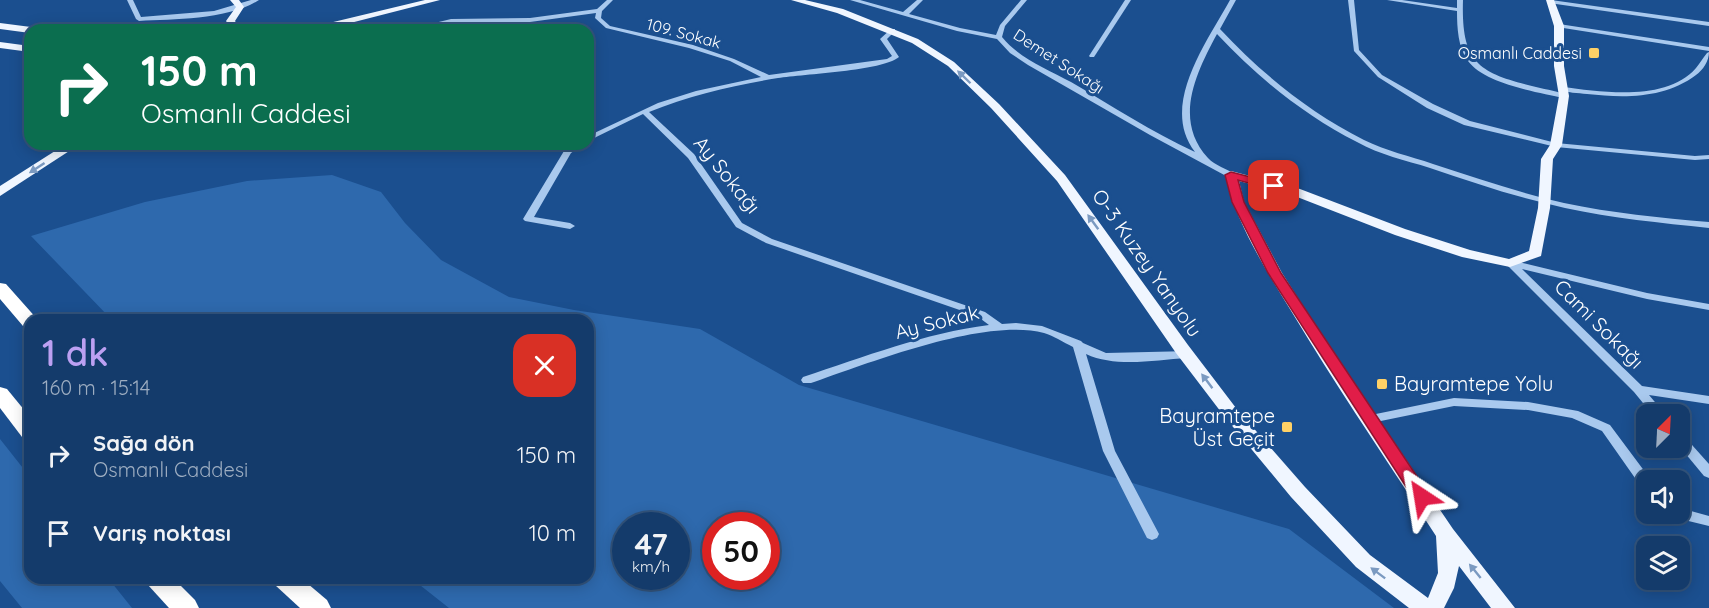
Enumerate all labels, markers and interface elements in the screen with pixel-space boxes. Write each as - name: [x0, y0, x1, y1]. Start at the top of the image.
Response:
- street label: 109. Sokak: [645, 13, 723, 53]
- street label: Demet Sokağı: [1010, 24, 1108, 98]
- place label: Osmanlı Caddesi: [1458, 43, 1582, 63]
- text: 150 m: [141, 44, 258, 97]
- marker: Osmanlı Caddesi: [1587, 46, 1601, 60]
- icon: right: [42, 48, 120, 126]
- one-way arrow: [957, 70, 971, 84]
- text: Osmanlı Caddesi: [141, 96, 351, 130]
- street label: Ay Sokağı: [689, 131, 766, 218]
- pin: [1248, 160, 1299, 211]
- one-way arrow: [29, 163, 45, 174]
- icon: arrive: [1257, 169, 1290, 202]
- street label: O-3 Kuzey Yanyolu: [1087, 184, 1208, 341]
- one-way arrow: [1087, 215, 1099, 231]
- street label: Cami Sokağı: [1550, 274, 1649, 373]
- street label: Ay Sokak: [892, 299, 982, 344]
- text: 1 dk: [42, 330, 108, 375]
- button: close: [513, 334, 576, 397]
- place label: Bayramtepe Yolu: [1394, 371, 1554, 396]
- one-way arrow: [1201, 373, 1213, 388]
- text: 160 m · 15:14: [42, 375, 150, 400]
- marker: Bayramtepe Yolu: [1375, 377, 1389, 391]
- place label: Bayramtepe Üst Geçit: [1159, 403, 1275, 451]
- north arrow: [1636, 404, 1690, 458]
- map controls: [1636, 404, 1690, 590]
- marker: Bayramtepe Üst Geçit: [1280, 420, 1294, 434]
- text: Sağa dön: [93, 429, 195, 457]
- icon: right: [42, 439, 75, 472]
- text: 150 m: [517, 441, 576, 469]
- text: Osmanlı Caddesi: [93, 457, 248, 482]
- position arrow: [1390, 465, 1454, 529]
- button: sound: [1636, 470, 1690, 524]
- speed limit sign: 50: [702, 512, 780, 590]
- icon: arrive: [42, 517, 75, 550]
- text: Varış noktası: [93, 519, 231, 547]
- text: 10 m: [529, 519, 576, 547]
- text: 47: [634, 525, 668, 563]
- button: layers: [1636, 536, 1690, 590]
- text: km/h: [632, 557, 670, 576]
- one-way arrow: [1469, 564, 1482, 579]
- one-way arrow: [1370, 566, 1386, 579]

